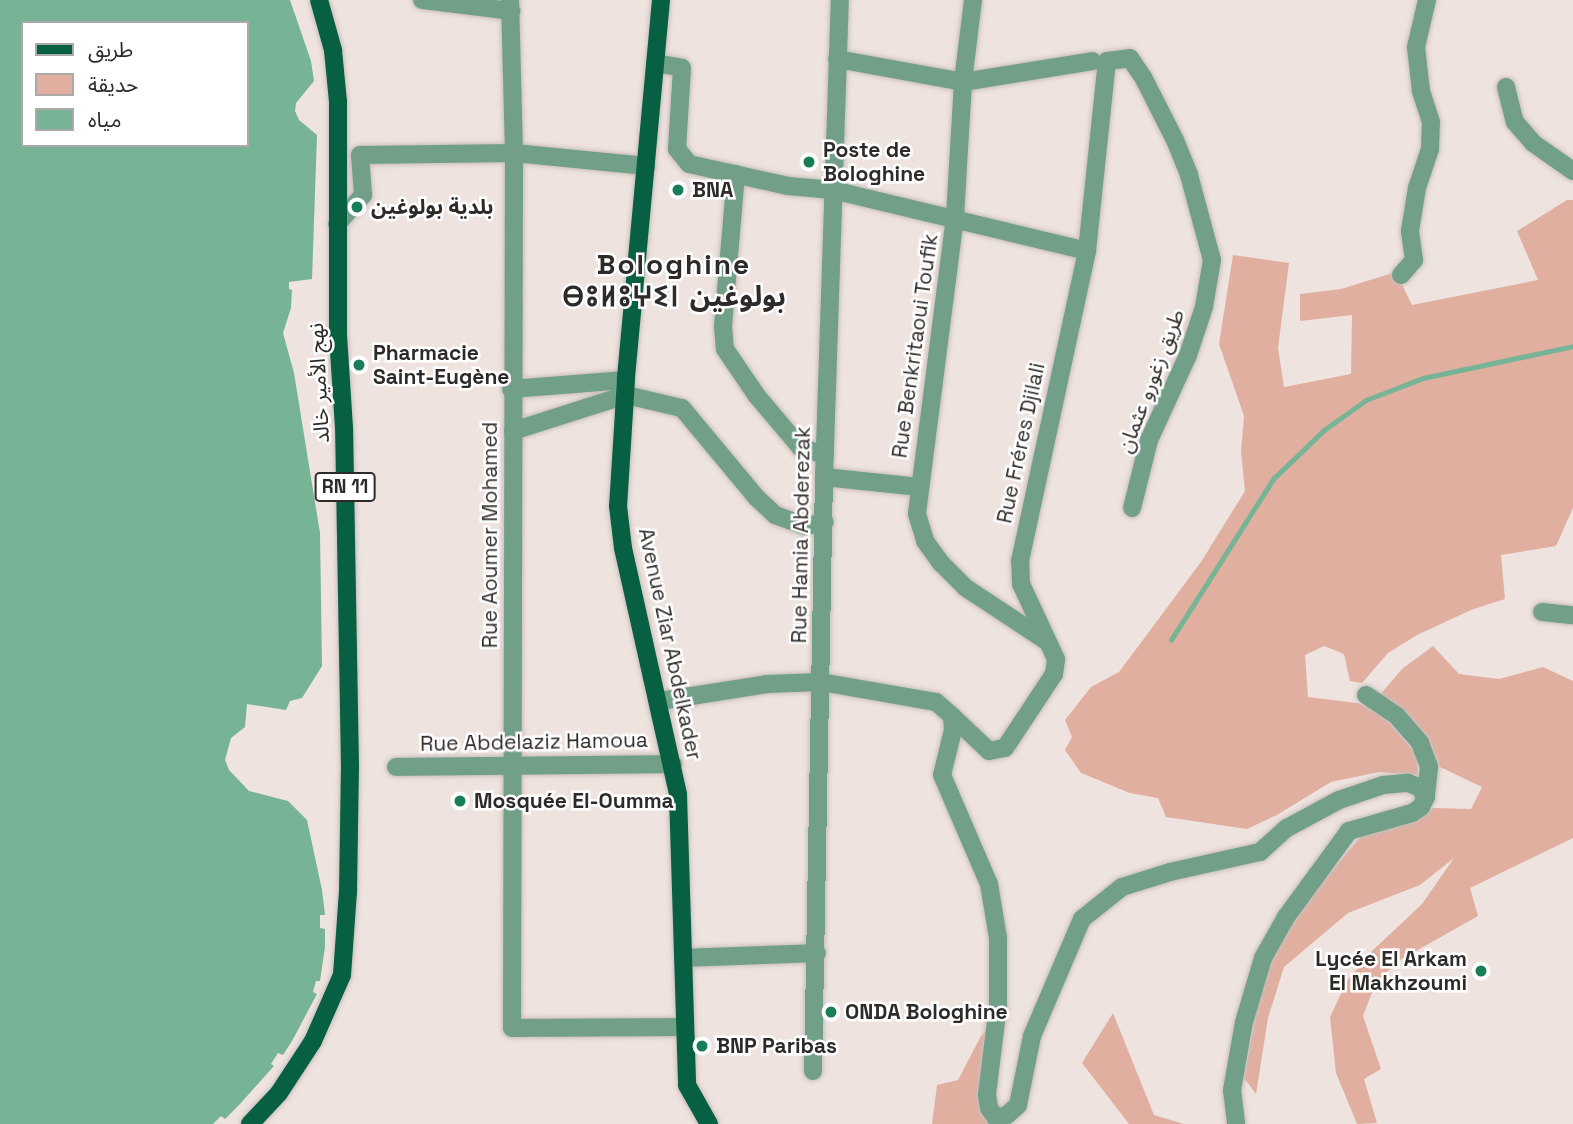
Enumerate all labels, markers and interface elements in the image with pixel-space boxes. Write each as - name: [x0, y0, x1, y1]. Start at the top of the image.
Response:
- legend: [21, 21, 248, 147]
- text: طريق: [88, 36, 133, 63]
- text: حديقة: [88, 71, 138, 98]
- text: مياه: [88, 106, 121, 133]
- place label: Poste de Bologhine: [823, 137, 925, 187]
- marker: Poste de Bologhine: [801, 154, 817, 170]
- place label: BNA: [692, 177, 733, 203]
- marker: BNA: [670, 182, 686, 198]
- place label: بلدية بولوغين: [371, 194, 494, 220]
- marker: بلدية بولوغين: [349, 199, 365, 215]
- street label: Rue Benkritaoui Toufik: [887, 232, 943, 460]
- district label: Bologhine ⴱⵓⵍⵓⵖⵉⵏ بولوغين: [570, 247, 778, 313]
- street label: طريق زغورو عثمان: [1112, 306, 1190, 456]
- street label: نهج الأمير خالد: [303, 322, 335, 444]
- place label: Pharmacie Saint-Eugène: [373, 340, 509, 390]
- marker: Pharmacie Saint-Eugène: [351, 357, 367, 373]
- street label: Rue Fréres Djilali: [992, 360, 1050, 526]
- street label: Rue Aoumer Mohamed: [477, 422, 503, 648]
- street label: Rue Hamia Abderezak: [787, 426, 815, 644]
- road number: RN 11: [314, 472, 376, 502]
- street label: Avenue Ziar Abdelkader: [633, 526, 707, 762]
- street label: Rue Abdelaziz Hamoua: [420, 727, 648, 757]
- place label: Mosquée El-Oumma: [474, 788, 674, 814]
- marker: Mosquée El-Oumma: [452, 793, 468, 809]
- place label: Lycée El Arkam El Makhzoumi: [1315, 946, 1467, 996]
- marker: Lycée El Arkam El Makhzoumi: [1473, 963, 1489, 979]
- place label: ONDA Bologhine: [845, 999, 1008, 1025]
- marker: ONDA Bologhine: [823, 1004, 839, 1020]
- place label: BNP Paribas: [716, 1033, 837, 1059]
- marker: BNP Paribas: [694, 1038, 710, 1054]

